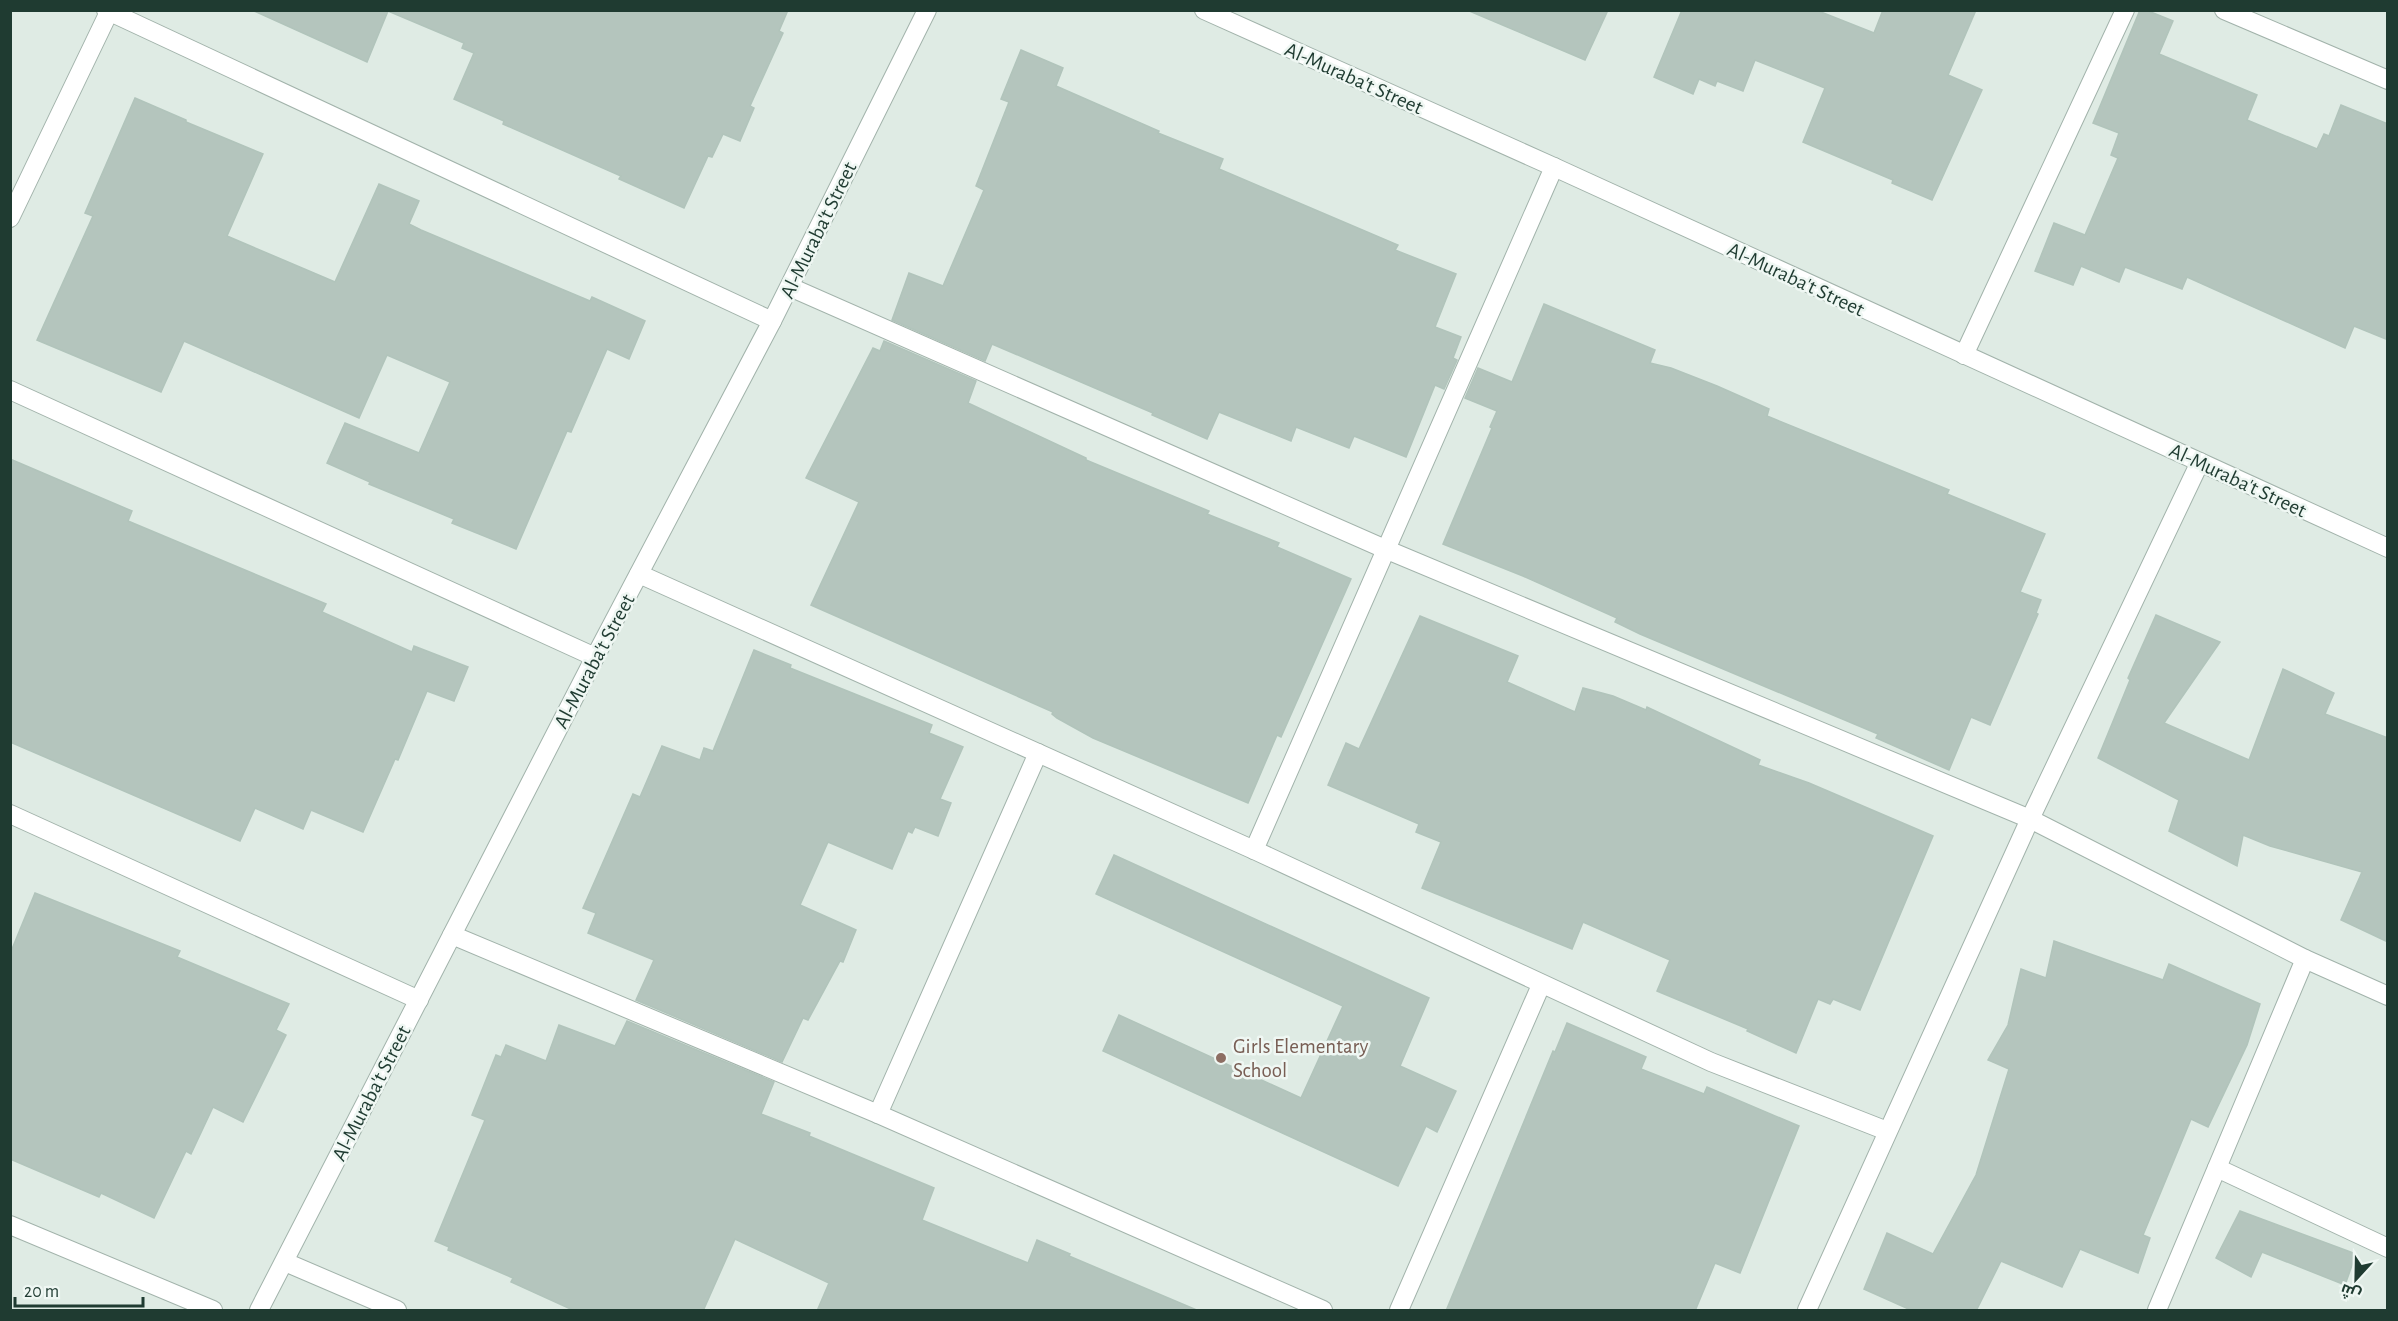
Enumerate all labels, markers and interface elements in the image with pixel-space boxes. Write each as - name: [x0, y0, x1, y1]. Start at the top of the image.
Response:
- street label: Al-Muraba't Street: [1282, 39, 1426, 118]
- street label: Al-Muraba't Street: [776, 159, 861, 302]
- street label: Al-Muraba't Street: [1724, 239, 1868, 321]
- street label: Al-Muraba't Street: [2166, 440, 2310, 522]
- street label: Al-Muraba't Street: [550, 590, 639, 732]
- street label: Al-Muraba't Street: [328, 1022, 415, 1164]
- place label: Girls Elementary School: [1233, 1036, 1368, 1081]
- marker: Girls Elementary School: [1214, 1051, 1228, 1065]
- north arrow: [2326, 1249, 2386, 1309]
- scale bar: [15, 1270, 142, 1308]
- text: ش: [2338, 1280, 2364, 1304]
- text: 20 m: [24, 1283, 59, 1301]

